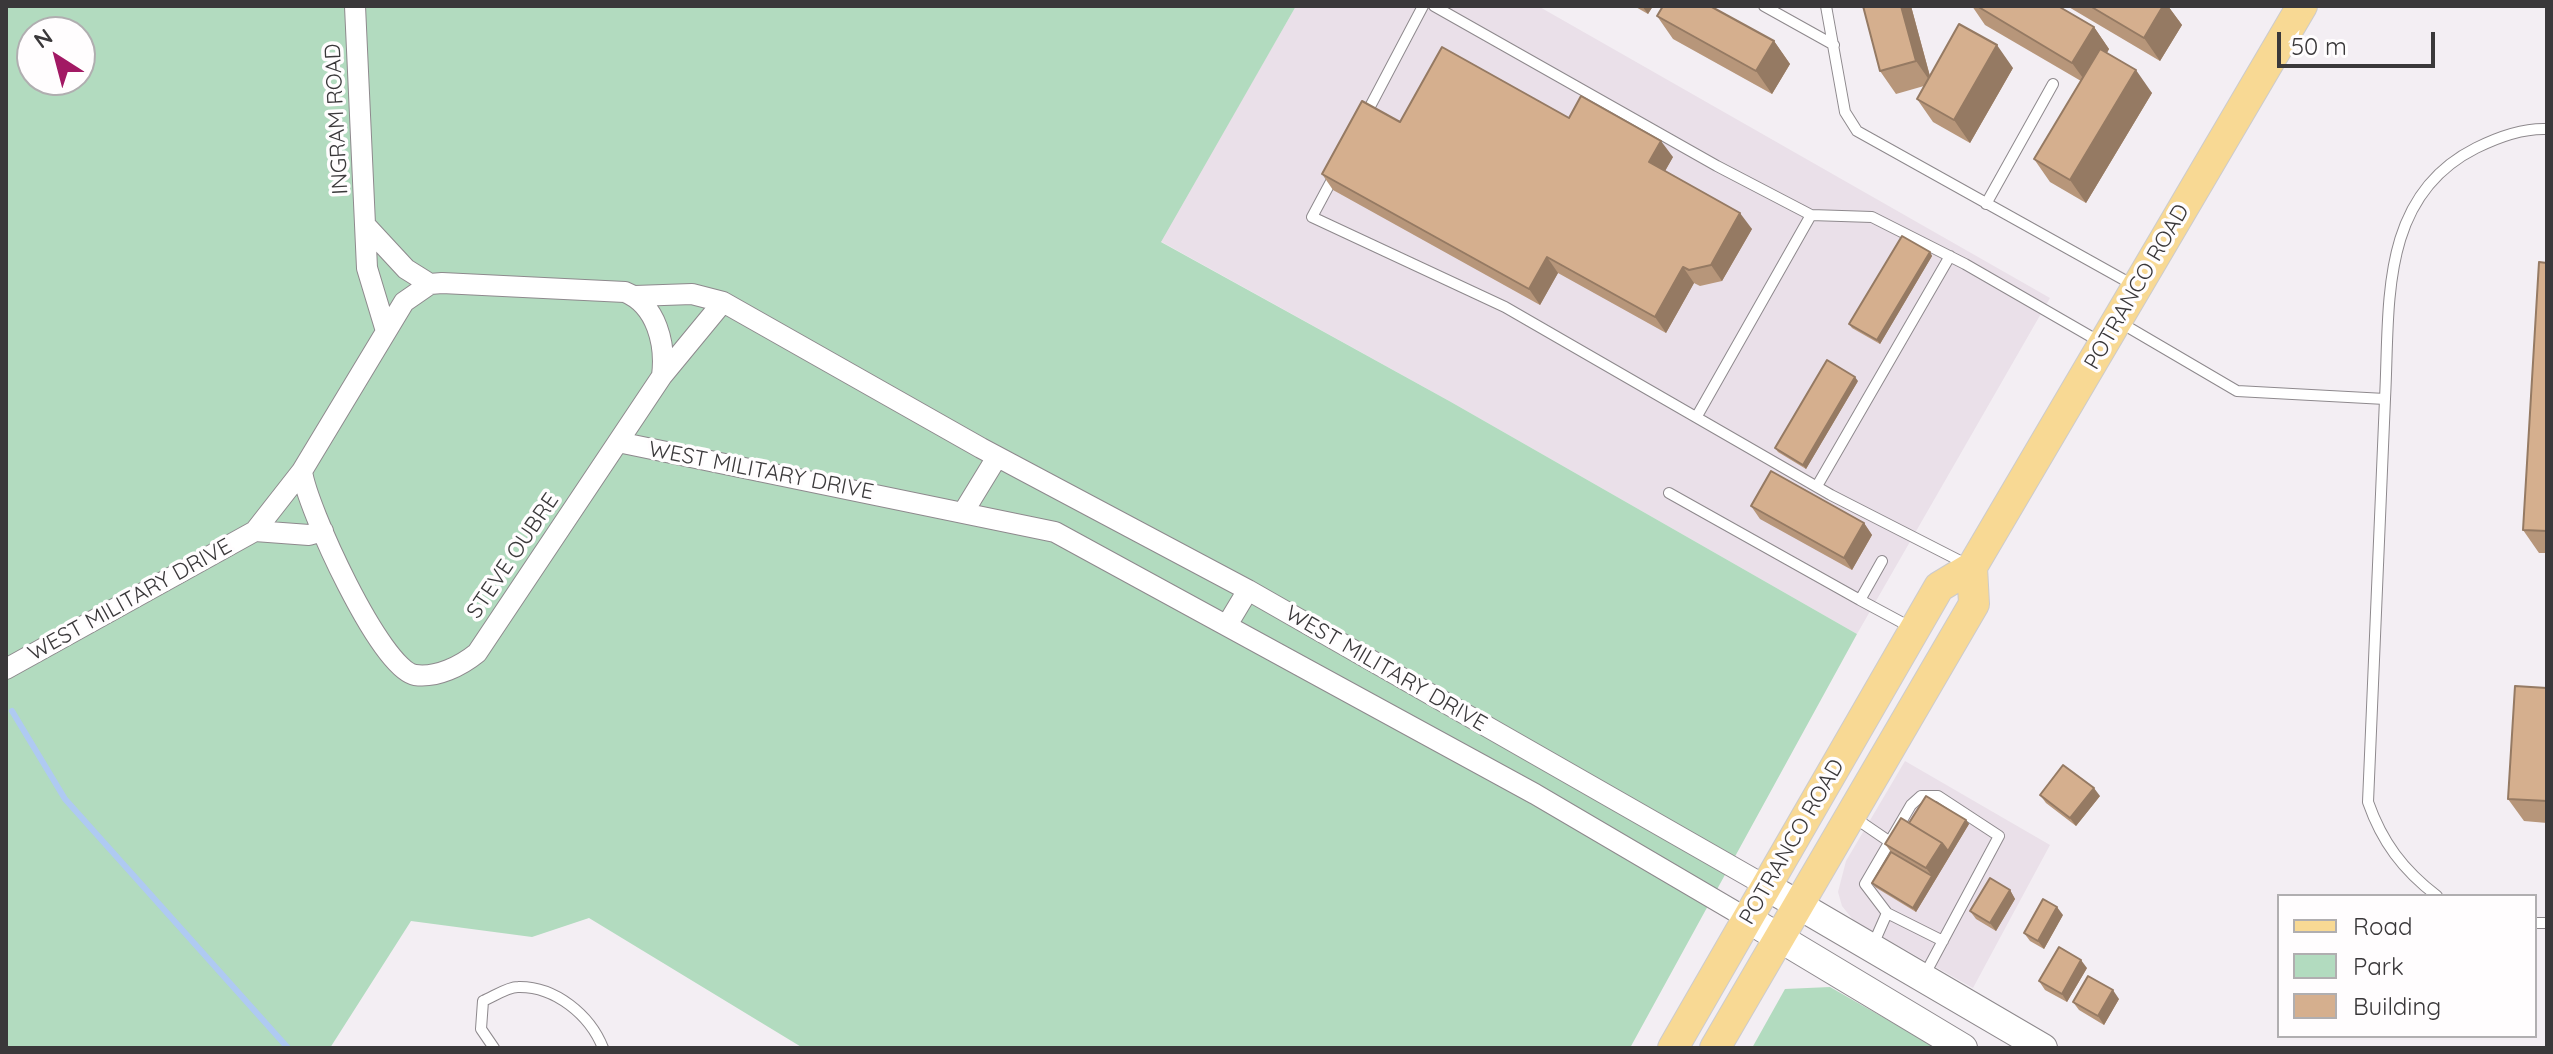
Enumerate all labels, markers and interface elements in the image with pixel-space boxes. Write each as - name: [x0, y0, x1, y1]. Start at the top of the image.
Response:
- north arrow: [16, 16, 96, 96]
- scale bar: [2281, 16, 2439, 66]
- text: N: [28, 22, 58, 54]
- text: 50 m: [2291, 31, 2347, 61]
- street label: INGRAM ROAD: [320, 43, 354, 195]
- street label: POTRANCO ROAD: [2079, 200, 2195, 374]
- street label: WEST MILITARY DRIVE: [646, 436, 876, 506]
- street label: STEVE OUBRE: [461, 488, 565, 624]
- street label: WEST MILITARY DRIVE: [24, 533, 236, 667]
- street label: WEST MILITARY DRIVE: [1280, 600, 1492, 738]
- street label: POTRANCO ROAD: [1734, 755, 1850, 929]
- legend: [2277, 894, 2537, 1038]
- text: Road: [2353, 911, 2413, 941]
- text: Park: [2353, 951, 2404, 981]
- text: Building: [2353, 991, 2441, 1021]

